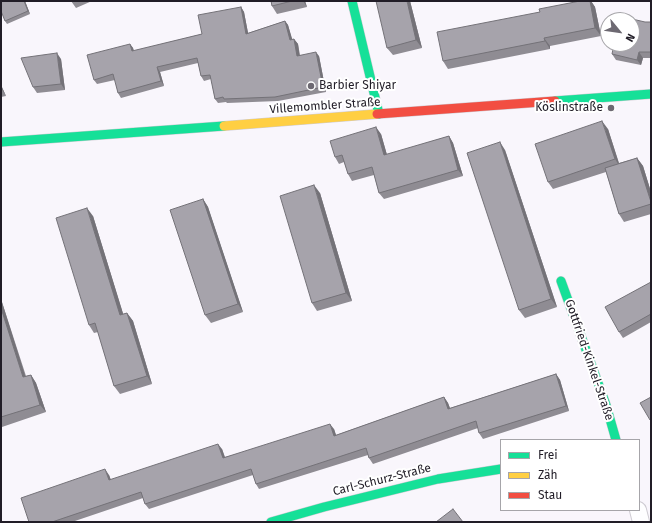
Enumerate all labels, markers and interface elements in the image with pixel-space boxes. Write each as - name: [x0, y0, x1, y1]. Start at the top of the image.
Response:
- north arrow: [600, 12, 640, 52]
- text: N: [623, 31, 638, 44]
- place label: Barbier Shiyar: [319, 79, 396, 93]
- marker: Barbier Shiyar: [306, 81, 316, 91]
- street label: Villemombler Straße: [269, 95, 381, 117]
- place label: Köslinstraße: [535, 101, 603, 115]
- marker: Köslinstraße: [606, 103, 616, 113]
- street label: Gottfried-Kinkel-Straße: [562, 298, 616, 422]
- legend: [500, 439, 640, 511]
- text: Frei: [538, 448, 558, 462]
- street label: Carl-Schurz-Straße: [331, 461, 433, 499]
- text: Zäh: [538, 468, 558, 482]
- text: Stau: [538, 488, 562, 502]

